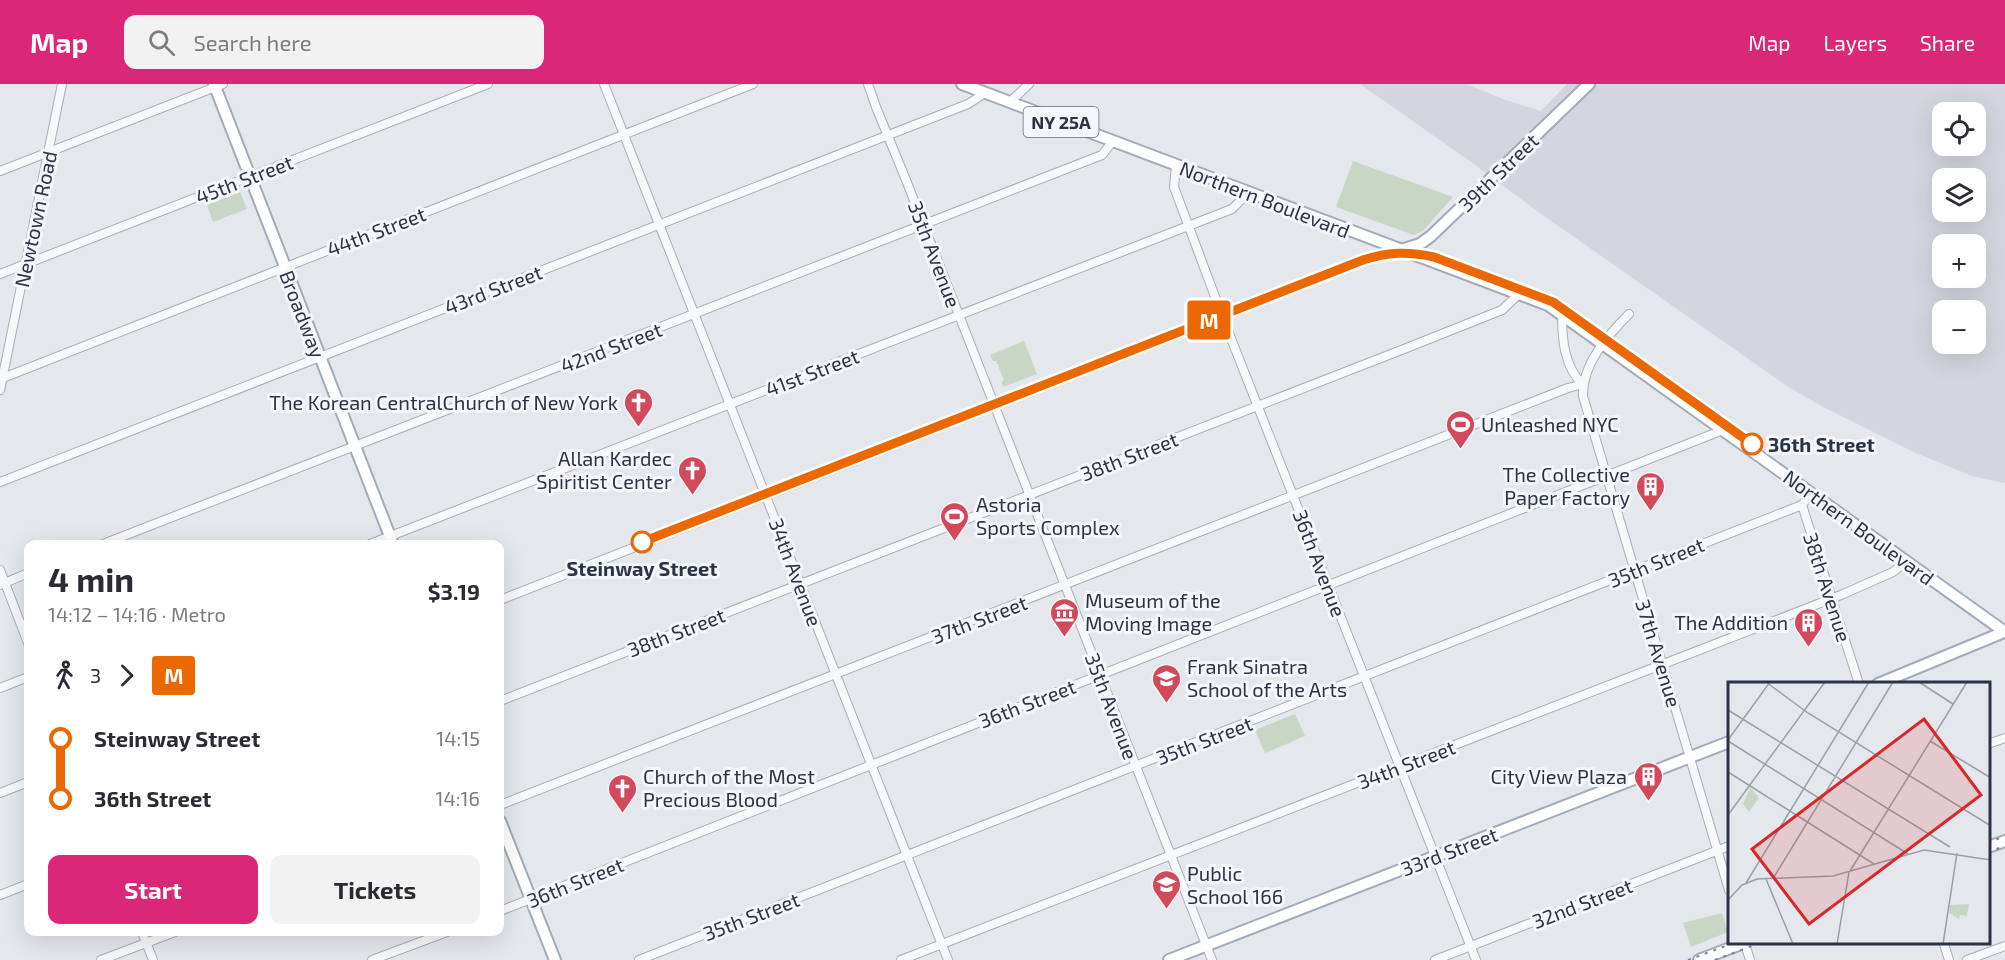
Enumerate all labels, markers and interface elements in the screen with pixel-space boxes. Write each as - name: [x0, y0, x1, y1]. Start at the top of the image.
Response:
- search box: [124, 15, 544, 69]
- text: Map: [30, 25, 88, 59]
- icon: search: [145, 26, 178, 59]
- text: Search here: [193, 29, 312, 55]
- text: Map: [1748, 30, 1790, 55]
- text: Layers: [1823, 30, 1887, 55]
- text: Share: [1920, 30, 1975, 55]
- map controls: [1932, 102, 1986, 354]
- button: locate: [1932, 102, 1986, 156]
- road number: NY 25A: [1024, 107, 1098, 137]
- street label: 39th Street: [1453, 128, 1543, 216]
- street label: Newtown Road: [9, 149, 61, 289]
- street label: 45th Street: [192, 149, 296, 209]
- street label: Northern Boulevard: [1177, 156, 1353, 242]
- button: layers: [1932, 168, 1986, 222]
- street label: 35th Avenue: [904, 197, 966, 311]
- street label: 44th Street: [323, 201, 429, 261]
- button: +: [1932, 234, 1986, 288]
- street label: 43rd Street: [441, 259, 546, 319]
- street label: Broadway: [275, 267, 331, 362]
- line badge: M: [1190, 300, 1228, 340]
- button: −: [1932, 300, 1986, 354]
- text: M: [1199, 308, 1219, 333]
- street label: 42nd Street: [557, 317, 665, 377]
- street label: 41st Street: [762, 343, 862, 401]
- church icon: The Korean CentralChurch of New York: [623, 386, 655, 428]
- place label: The Korean CentralChurch of New York: [269, 390, 618, 414]
- sports icon: Unleashed NYC: [1444, 408, 1476, 450]
- place label: Unleashed NYC: [1481, 412, 1619, 436]
- street label: 38th Street: [1077, 426, 1182, 486]
- place label: 36th Street: [1768, 432, 1875, 456]
- marker: 36th Street: [1741, 433, 1763, 455]
- place label: Allan Kardec Spiritist Center: [536, 446, 672, 493]
- church icon: Allan Kardec Spiritist Center: [677, 454, 709, 496]
- place label: The Collective Paper Factory: [1503, 462, 1630, 509]
- street label: Northern Boulevard: [1779, 464, 1939, 590]
- building icon: The Collective Paper Factory: [1635, 470, 1667, 512]
- place label: Astoria Sports Complex: [976, 492, 1120, 539]
- sports icon: Astoria Sports Complex: [939, 500, 971, 542]
- street label: 36th Avenue: [1289, 506, 1351, 620]
- street label: 34th Avenue: [764, 515, 828, 629]
- street label: 38th Avenue: [1799, 529, 1857, 645]
- marker: Steinway Street: [631, 531, 653, 553]
- street label: 35th Street: [1605, 532, 1708, 592]
- place label: Steinway Street: [566, 556, 718, 581]
- text: 4 min: [48, 559, 134, 599]
- text: $3.19: [428, 578, 480, 604]
- place label: Museum of the Moving Image: [1085, 588, 1221, 635]
- street label: 37th Street: [928, 590, 1031, 648]
- museum icon: Museum of the Moving Image: [1048, 596, 1080, 638]
- street label: 37th Avenue: [1631, 596, 1687, 710]
- text: 14:12 – 14:16 · Metro: [48, 602, 226, 626]
- street label: 38th Street: [624, 602, 729, 662]
- building icon: The Addition: [1793, 606, 1825, 648]
- place label: The Addition: [1674, 610, 1788, 634]
- street label: 35th Avenue: [1081, 649, 1143, 763]
- place label: Frank Sinatra School of the Arts: [1187, 654, 1347, 701]
- icon: walk: [48, 659, 81, 692]
- icon: forward: [110, 659, 143, 692]
- school or university icon: Frank Sinatra School of the Arts: [1150, 662, 1182, 704]
- text: 3: [90, 663, 101, 687]
- text: M: [164, 663, 183, 688]
- street label: 36th Street: [975, 673, 1079, 732]
- inset map: [1728, 682, 1990, 945]
- street label: 35th Street: [1152, 711, 1256, 769]
- text: Steinway Street: [94, 725, 260, 751]
- text: 14:15: [436, 726, 480, 750]
- street label: 34th Street: [1354, 734, 1459, 794]
- building icon: City View Plaza: [1632, 760, 1664, 802]
- place label: Church of the Most Precious Blood: [643, 764, 815, 811]
- place label: City View Plaza: [1491, 764, 1627, 788]
- church icon: Church of the Most Precious Blood: [606, 772, 638, 814]
- text: 36th Street: [94, 785, 211, 811]
- text: 14:16: [436, 786, 480, 810]
- street label: 33rd Street: [1397, 821, 1501, 880]
- street label: 36th Street: [523, 852, 627, 912]
- button: Start: [48, 855, 258, 924]
- button: Tickets: [270, 855, 480, 924]
- place label: Public School 166: [1187, 861, 1283, 908]
- school or university icon: Public School 166: [1150, 868, 1182, 910]
- street label: 32nd Street: [1528, 873, 1636, 933]
- street label: 35th Street: [699, 887, 803, 945]

